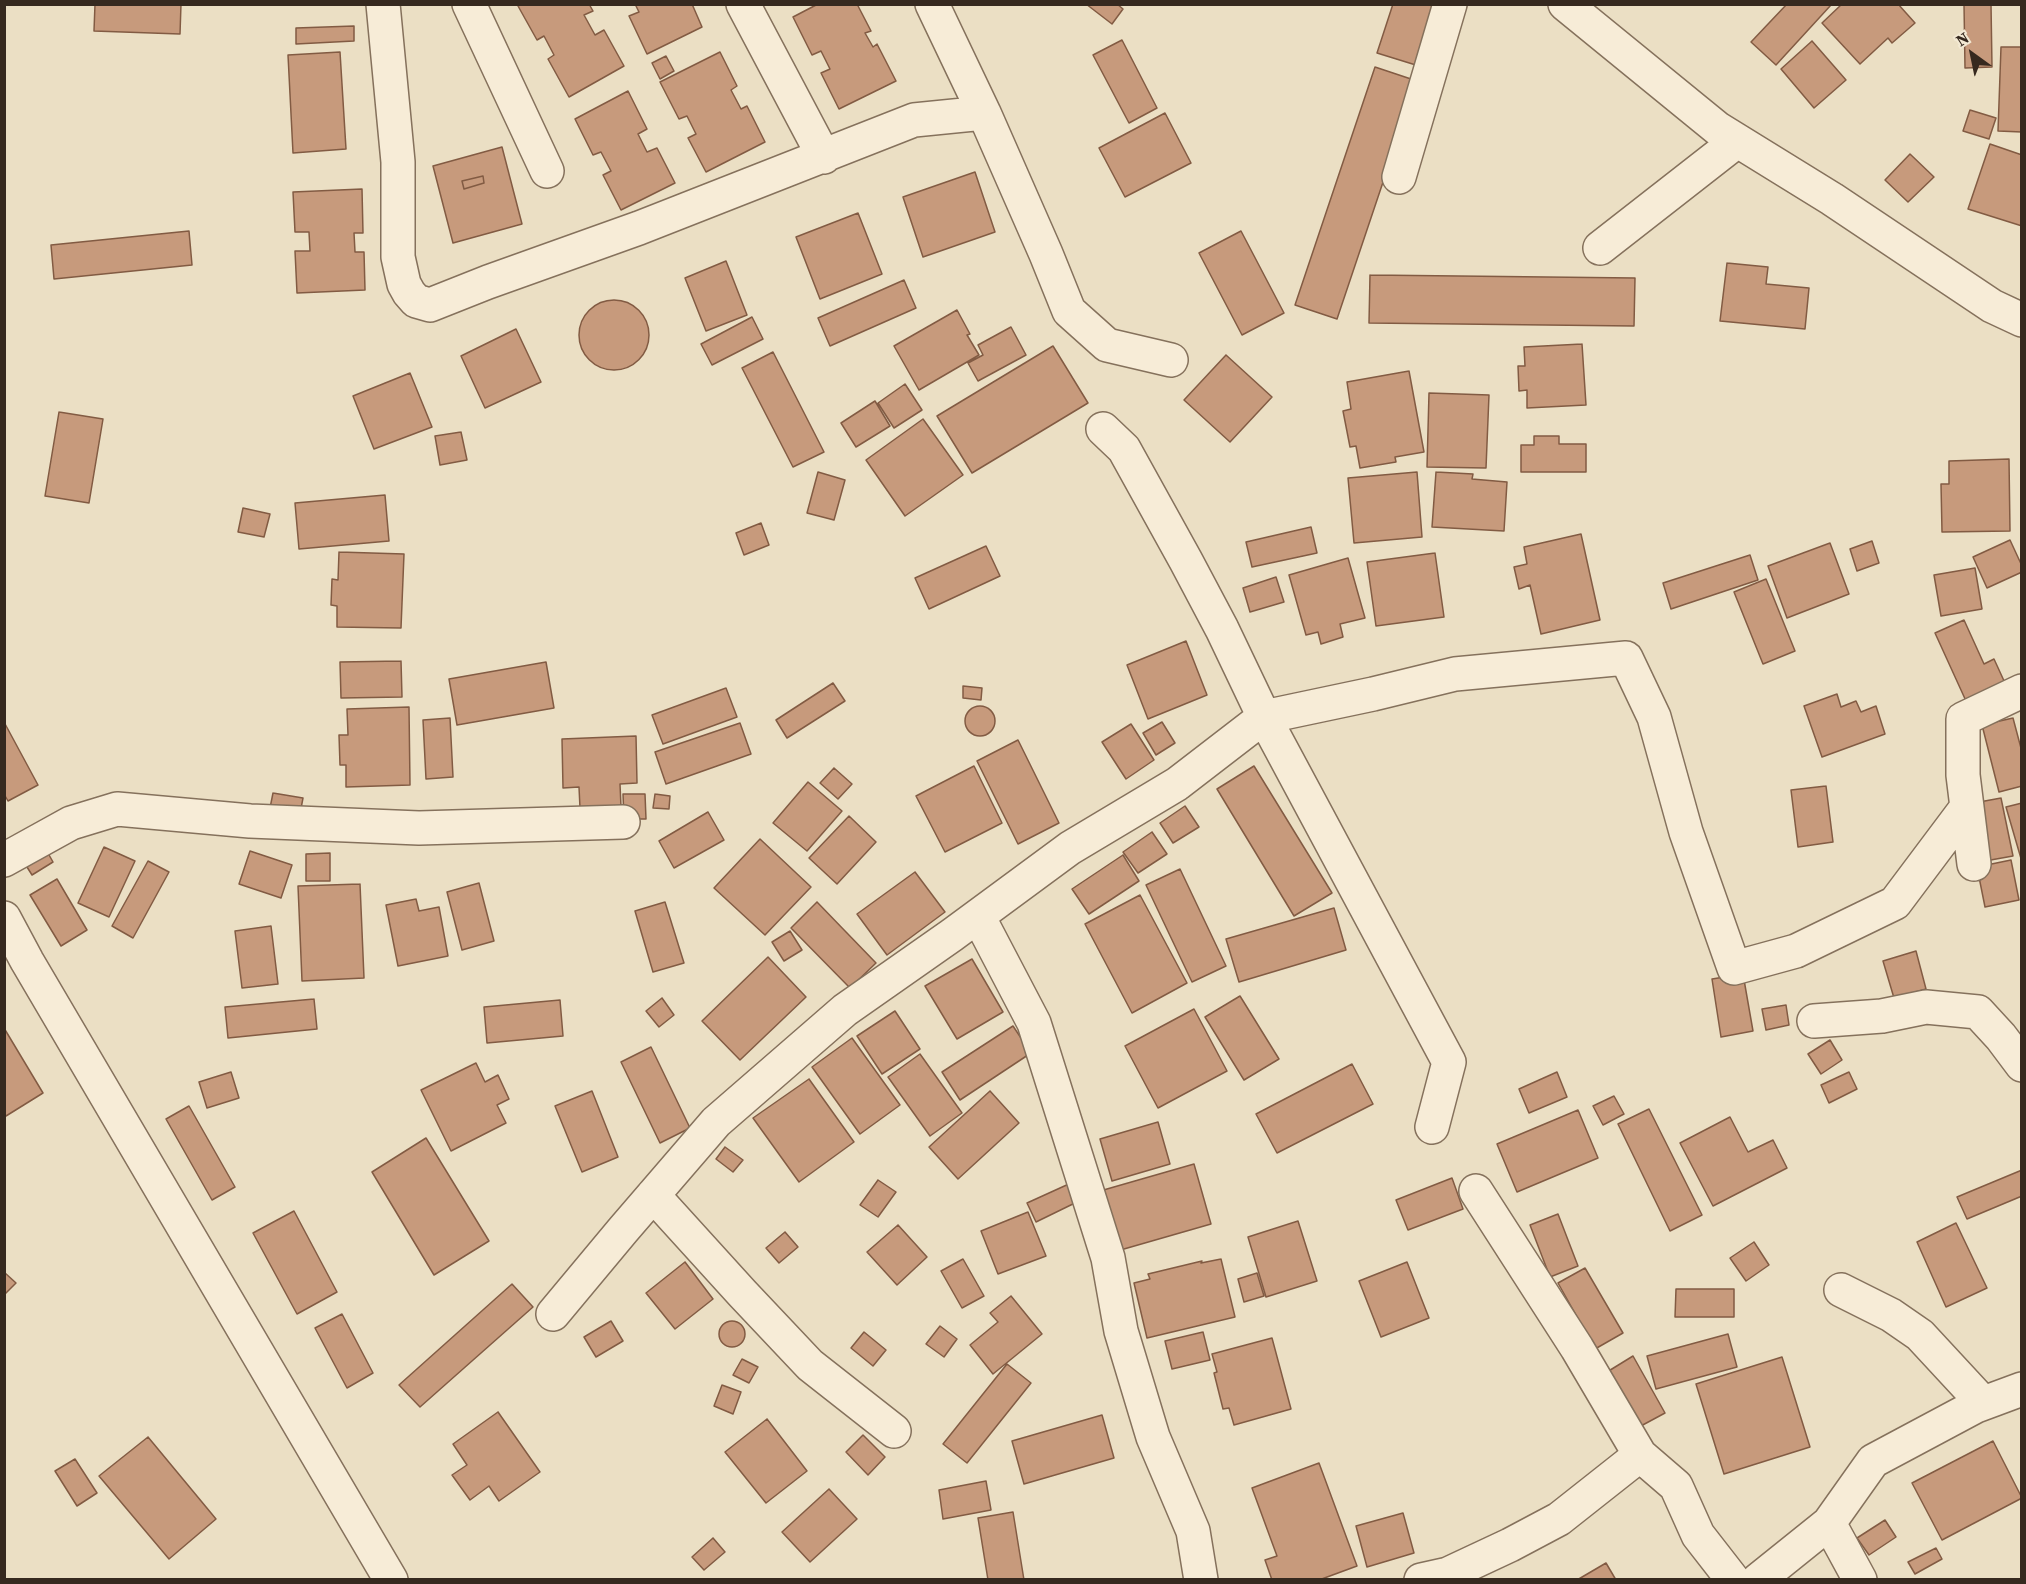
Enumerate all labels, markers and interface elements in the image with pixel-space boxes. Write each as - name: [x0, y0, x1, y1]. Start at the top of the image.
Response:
- north arrow: [1942, 24, 2002, 84]
- text: N: [1951, 27, 1973, 51]

